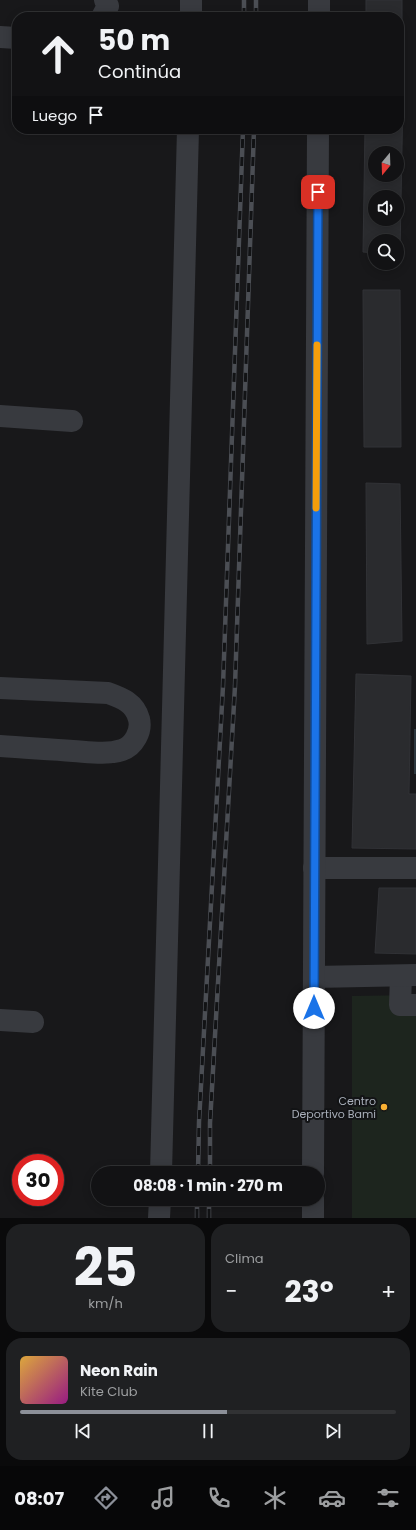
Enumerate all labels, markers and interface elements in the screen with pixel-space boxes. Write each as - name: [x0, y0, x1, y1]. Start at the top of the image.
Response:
- text: 50 m: [98, 21, 170, 60]
- icon: ahead: [32, 28, 84, 80]
- text: Continúa: [98, 59, 181, 84]
- icon: arrive: [85, 104, 107, 126]
- text: Luego: [32, 105, 77, 126]
- north arrow: [368, 146, 404, 182]
- map controls: [368, 146, 404, 270]
- pin: [301, 175, 335, 209]
- icon: arrive: [307, 181, 329, 203]
- button: sound: [368, 190, 404, 226]
- button: search: [368, 234, 404, 270]
- position arrow: [293, 987, 335, 1029]
- place label: Centro Deportivo Bami: [292, 1093, 376, 1122]
- marker: Centro Deportivo Bami: [379, 1102, 389, 1112]
- speed limit sign: 30: [12, 1154, 64, 1206]
- text: 08:08 · 1 min · 270 m: [133, 1175, 283, 1196]
- text: 25: [74, 1231, 137, 1304]
- text: Clima: [225, 1249, 264, 1268]
- text: 23°: [284, 1270, 334, 1313]
- text: −: [225, 1276, 237, 1307]
- text: +: [381, 1276, 396, 1307]
- text: km/h: [88, 1294, 123, 1313]
- text: Neon Rain: [80, 1360, 158, 1381]
- text: Kite Club: [80, 1382, 138, 1401]
- icon: previous: [72, 1420, 94, 1442]
- icon: pause: [197, 1420, 219, 1442]
- icon: next: [322, 1420, 344, 1442]
- icon: directions: [92, 1484, 120, 1512]
- icon: music: [149, 1484, 177, 1512]
- icon: phone: [205, 1484, 233, 1512]
- icon: climate: [261, 1484, 289, 1512]
- icon: car: [318, 1484, 346, 1512]
- icon: filters: [374, 1484, 402, 1512]
- text: 08:07: [14, 1486, 64, 1511]

